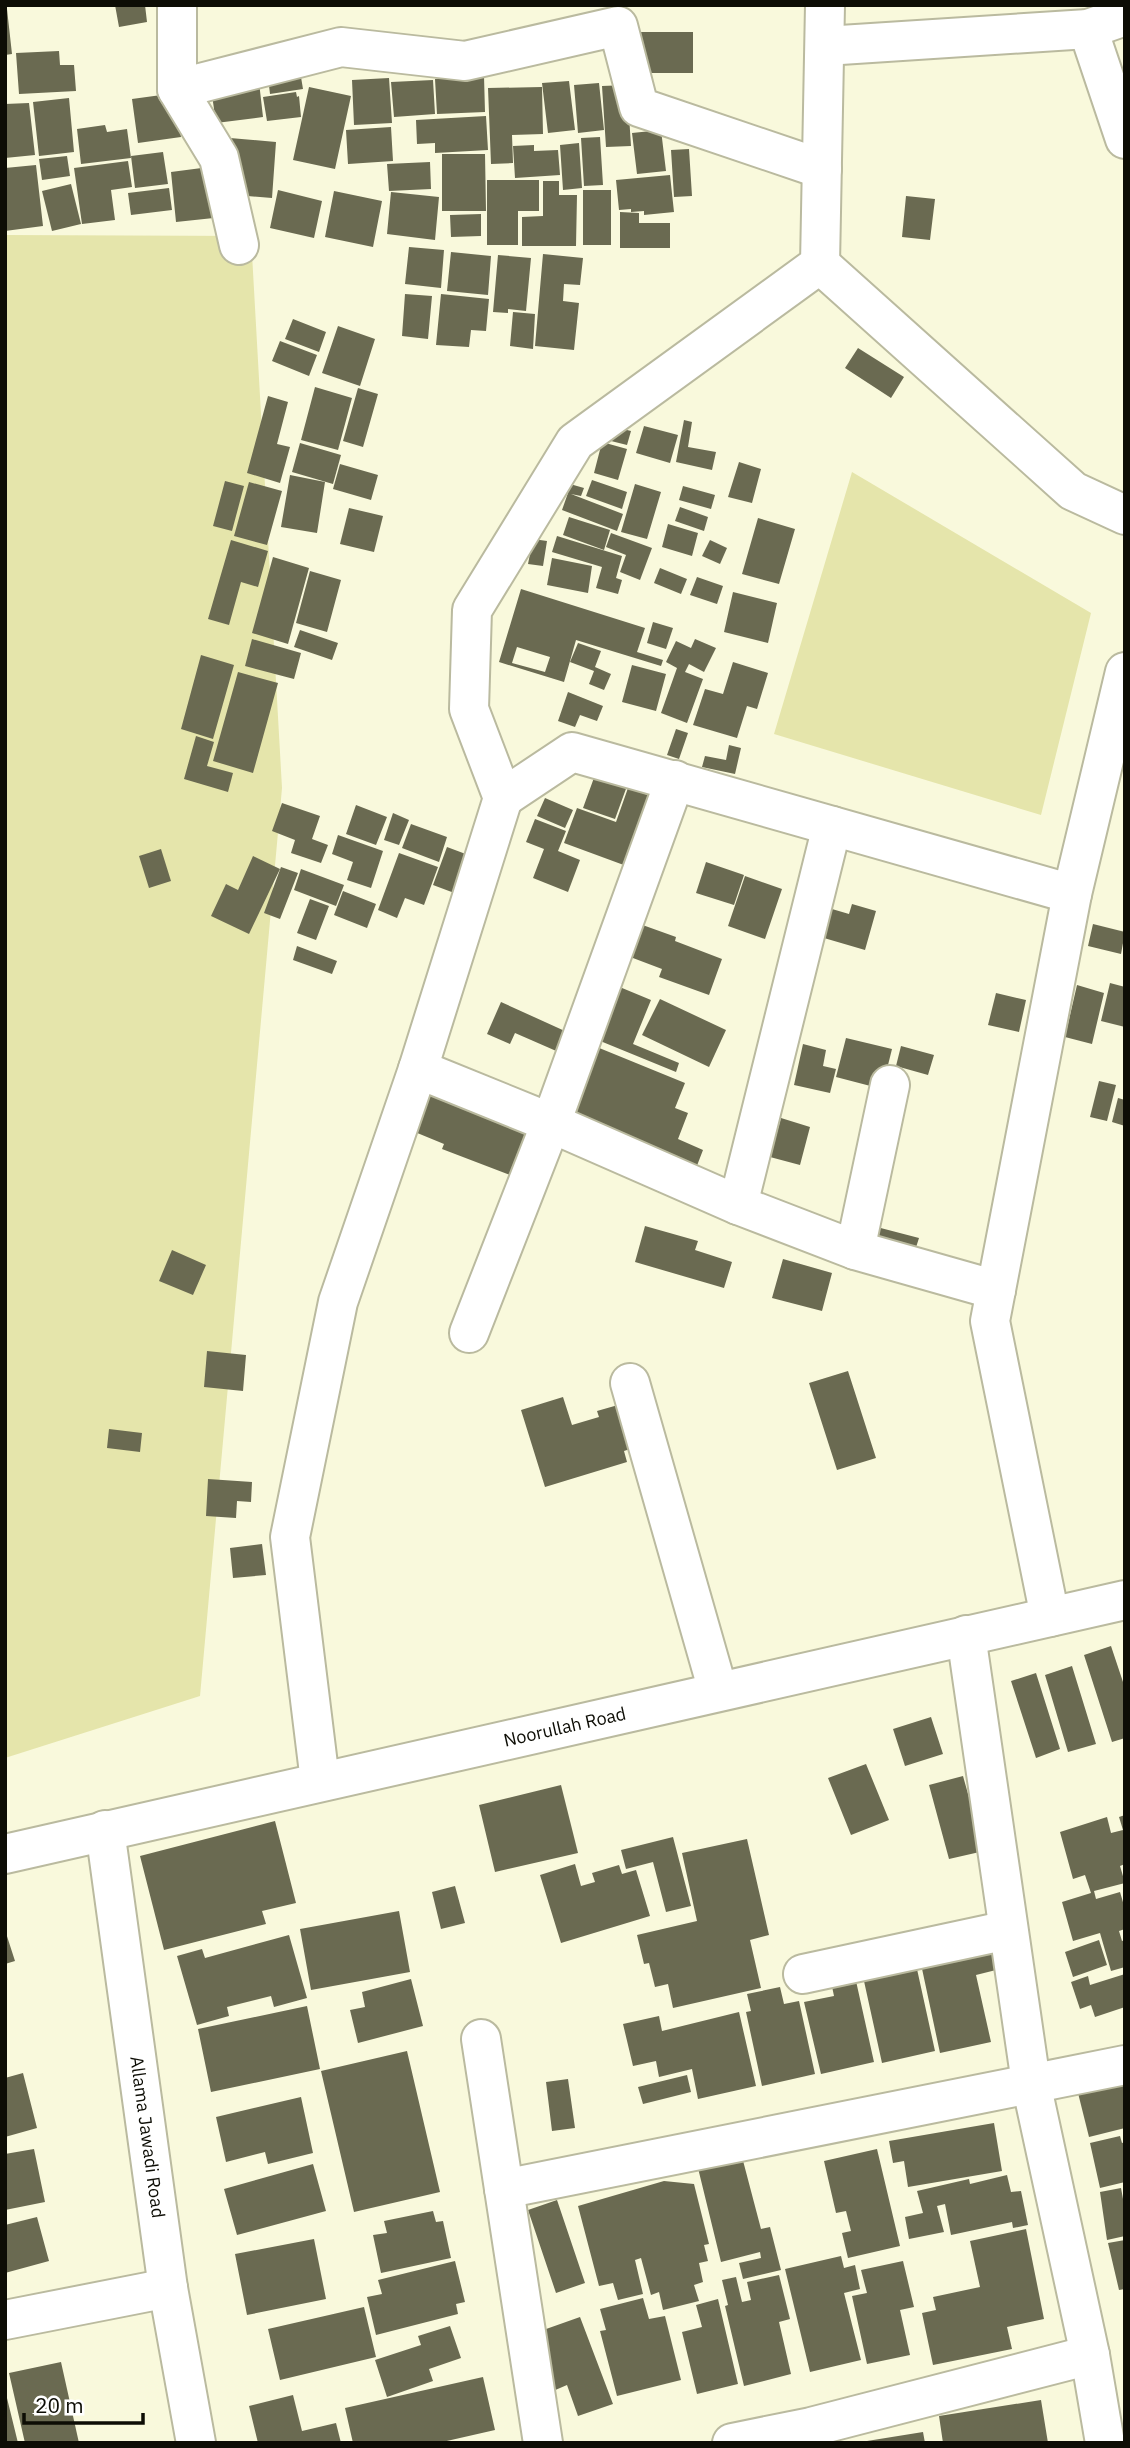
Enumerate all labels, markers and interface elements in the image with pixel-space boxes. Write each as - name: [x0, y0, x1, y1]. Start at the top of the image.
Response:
- street label: Noorullah Road: [501, 1702, 628, 1752]
- street label: Allama Jawadi Road: [125, 2055, 170, 2219]
- scale bar: [24, 2382, 144, 2426]
- text: 20 m: [35, 2391, 84, 2419]

